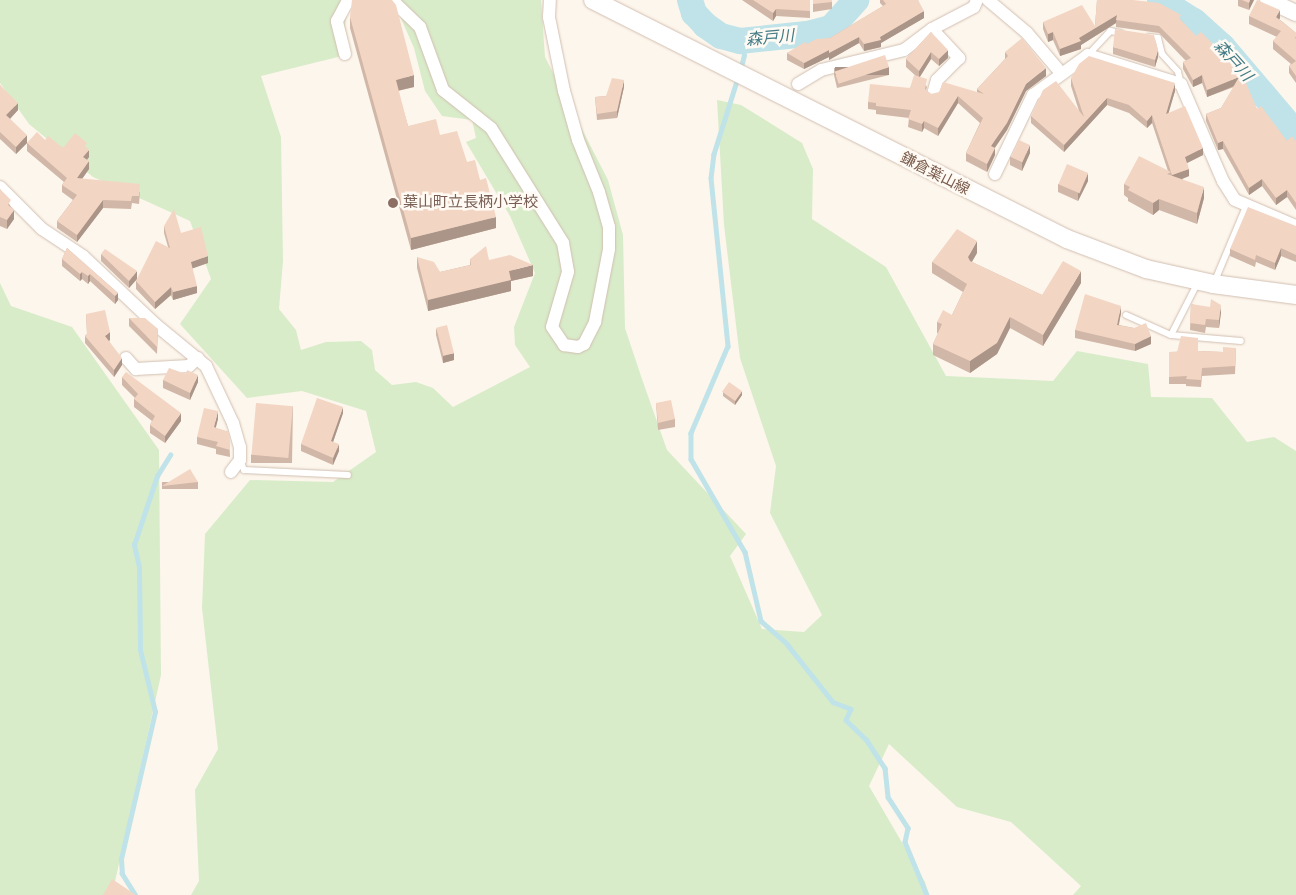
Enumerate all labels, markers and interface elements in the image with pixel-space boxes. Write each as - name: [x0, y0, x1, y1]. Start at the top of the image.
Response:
- water label: 森戸川: [745, 26, 795, 50]
- water label: 森戸川: [1210, 37, 1256, 85]
- street label: 鎌倉葉山線: [898, 149, 972, 199]
- place label: 葉山町立長柄小学校: [403, 194, 538, 212]
- marker: 葉山町立長柄小学校: [387, 197, 399, 209]

